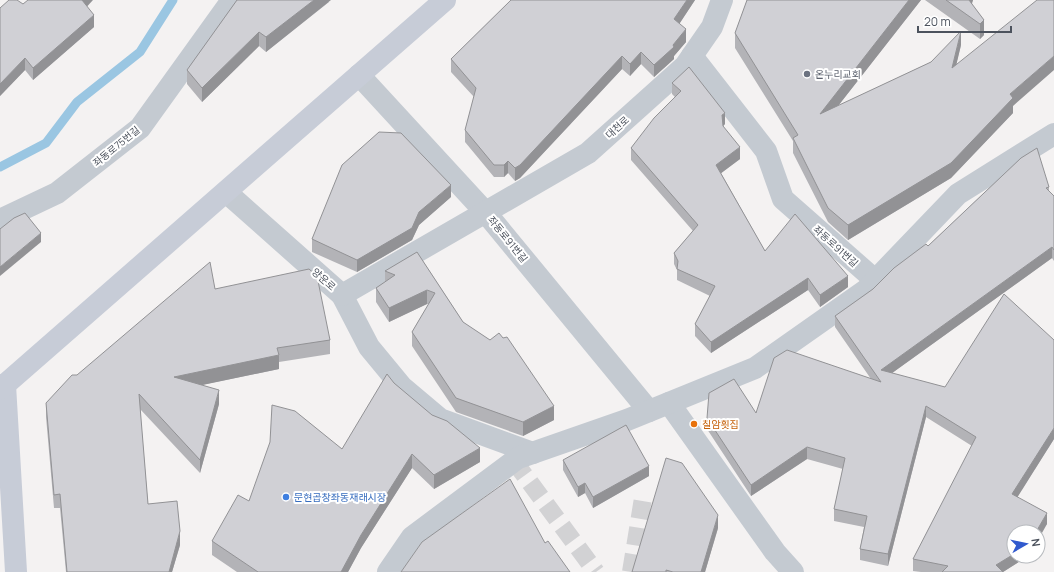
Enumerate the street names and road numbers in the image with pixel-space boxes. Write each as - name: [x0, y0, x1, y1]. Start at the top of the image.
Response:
- street label: 대천로: [602, 113, 632, 141]
- street label: 좌동로75번길: [90, 123, 142, 169]
- street label: 좌동로91번길: [485, 213, 531, 265]
- street label: 좌동로91번길: [810, 222, 862, 270]
- street label: 양운로: [309, 265, 339, 293]

